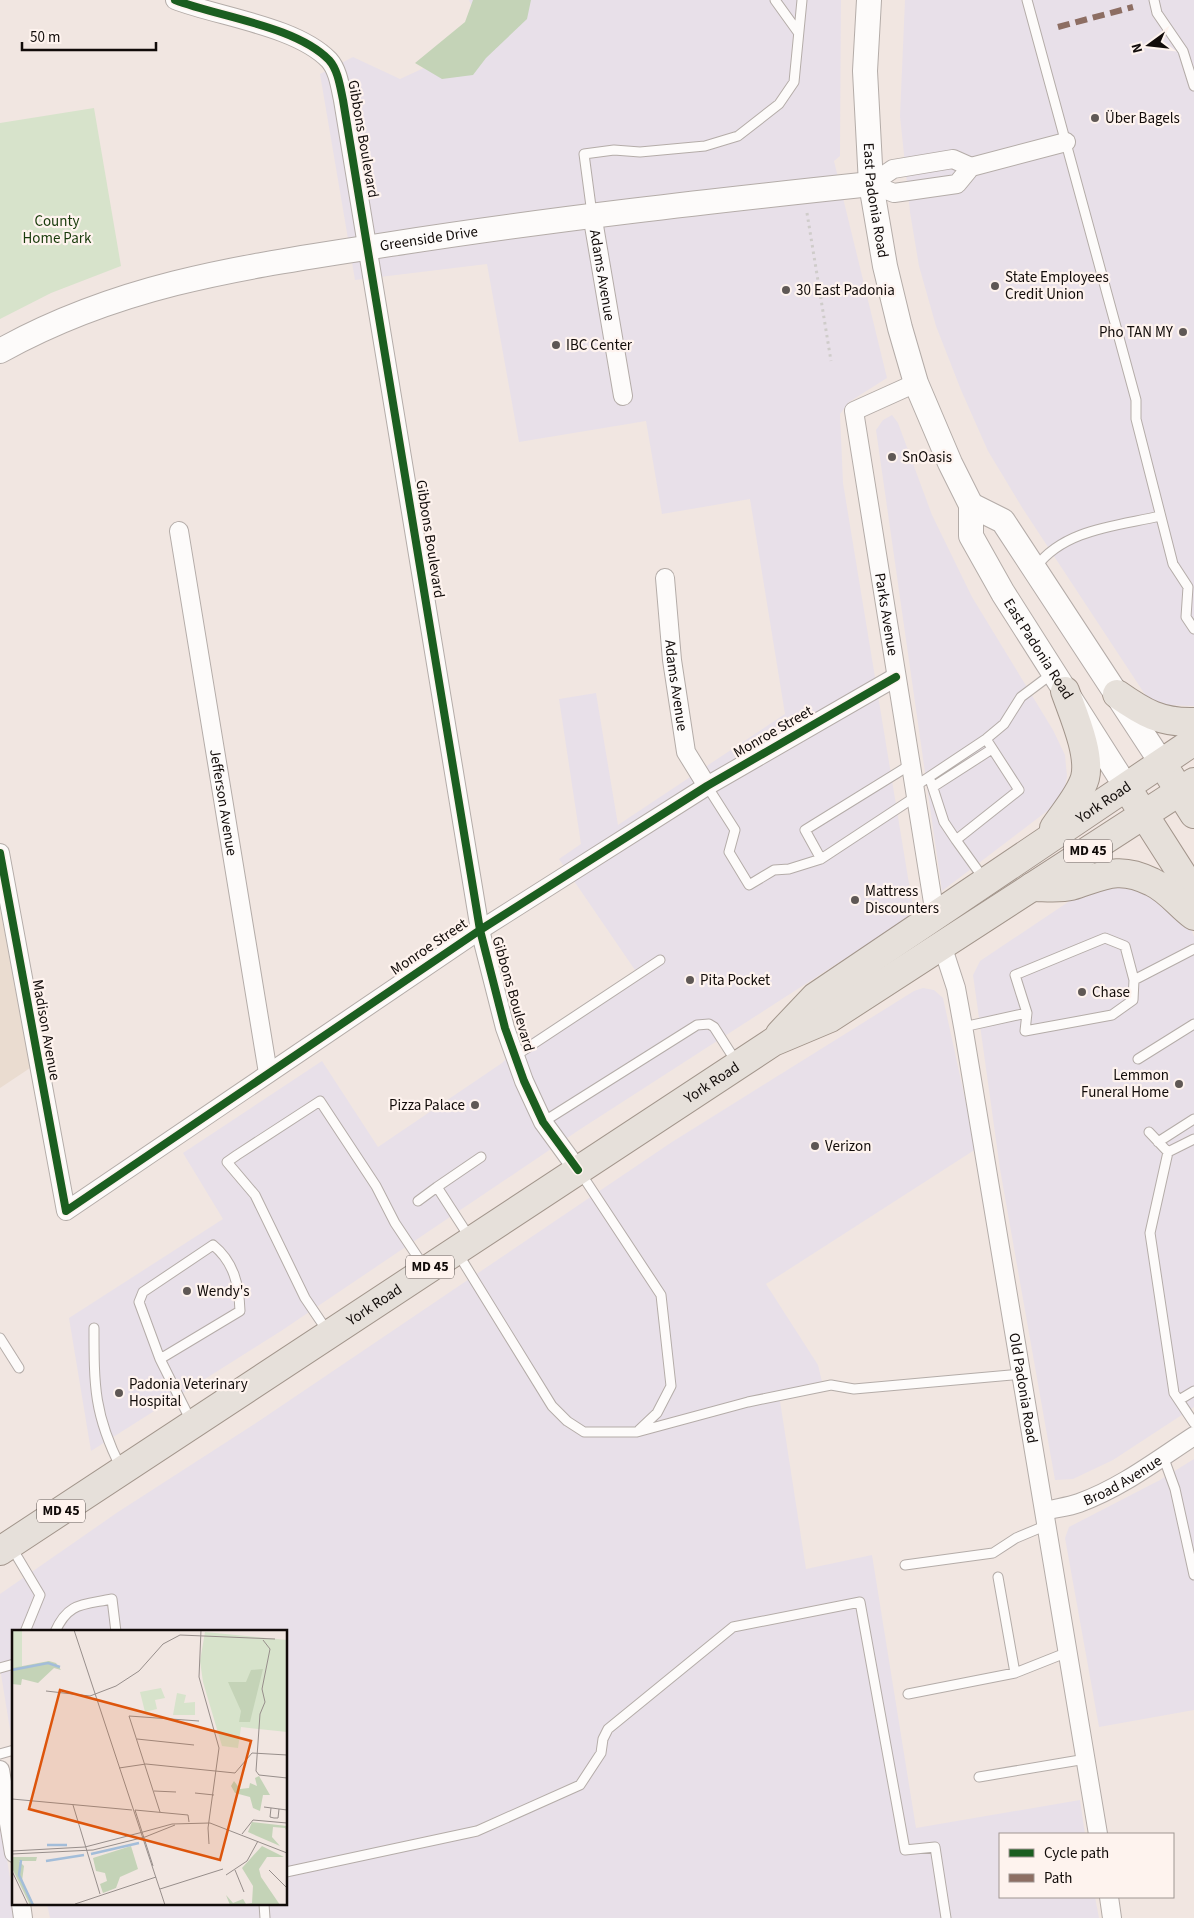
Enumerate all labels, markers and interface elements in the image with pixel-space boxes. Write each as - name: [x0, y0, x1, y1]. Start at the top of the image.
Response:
- scale bar: [22, 20, 156, 52]
- north arrow: [1124, 20, 1174, 70]
- text: 50 m: [30, 27, 60, 48]
- text: N: [1127, 41, 1148, 55]
- street label: Gibbons Boulevard: [342, 78, 384, 200]
- place label: Über Bagels: [1105, 108, 1180, 129]
- marker: Über Bagels: [1089, 112, 1101, 124]
- street label: East Padonia Road: [858, 142, 894, 260]
- park label: County Home Park: [23, 211, 92, 249]
- street label: Greenside Drive: [378, 221, 479, 256]
- street label: Adams Avenue: [584, 228, 620, 322]
- place label: State Employees Credit Union: [1005, 267, 1109, 305]
- place label: 30 East Padonia: [796, 280, 895, 301]
- marker: State Employees Credit Union: [989, 280, 1001, 292]
- marker: 30 East Padonia: [780, 284, 792, 296]
- place label: Pho TAN MY: [1099, 322, 1174, 343]
- marker: Pho TAN MY: [1177, 326, 1189, 338]
- place label: IBC Center: [566, 335, 633, 356]
- marker: IBC Center: [550, 339, 562, 351]
- place label: SnOasis: [902, 447, 952, 468]
- marker: SnOasis: [886, 451, 898, 463]
- street label: Gibbons Boulevard: [410, 478, 450, 600]
- street label: Parks Avenue: [870, 571, 904, 657]
- street label: East Padonia Road: [999, 594, 1079, 704]
- street label: Adams Avenue: [660, 639, 693, 733]
- street label: Monroe Street: [729, 701, 817, 763]
- street label: Jefferson Avenue: [204, 748, 243, 857]
- street label: York Road: [1071, 776, 1135, 829]
- road number: MD 45: [1064, 839, 1112, 862]
- place label: Mattress Discounters: [865, 881, 939, 919]
- marker: Mattress Discounters: [849, 894, 861, 906]
- street label: Monroe Street: [386, 914, 472, 980]
- street label: Gibbons Boulevard: [486, 934, 540, 1054]
- place label: Pita Pocket: [700, 970, 770, 991]
- marker: Pita Pocket: [684, 974, 696, 986]
- street label: Madison Avenue: [27, 978, 65, 1082]
- place label: Chase: [1092, 982, 1130, 1003]
- marker: Chase: [1076, 986, 1088, 998]
- street label: York Road: [679, 1056, 743, 1109]
- place label: Lemmon Funeral Home: [1081, 1065, 1169, 1103]
- marker: Lemmon Funeral Home: [1173, 1078, 1185, 1090]
- place label: Pizza Palace: [389, 1095, 465, 1116]
- marker: Pizza Palace: [469, 1099, 481, 1111]
- place label: Verizon: [825, 1136, 871, 1157]
- marker: Verizon: [809, 1140, 821, 1152]
- road number: MD 45: [406, 1256, 454, 1278]
- street label: York Road: [341, 1279, 406, 1331]
- place label: Wendy's: [197, 1281, 250, 1302]
- marker: Wendy's: [181, 1285, 193, 1297]
- street label: Old Padonia Road: [1004, 1331, 1043, 1445]
- place label: Padonia Veterinary Hospital: [129, 1374, 248, 1412]
- marker: Padonia Veterinary Hospital: [113, 1387, 125, 1399]
- street label: Broad Avenue: [1080, 1450, 1166, 1511]
- road number: MD 45: [37, 1500, 85, 1522]
- inset map: [12, 1630, 288, 1906]
- legend: [999, 1833, 1174, 1898]
- text: Cycle path: [1044, 1843, 1109, 1864]
- text: Path: [1044, 1868, 1072, 1889]

